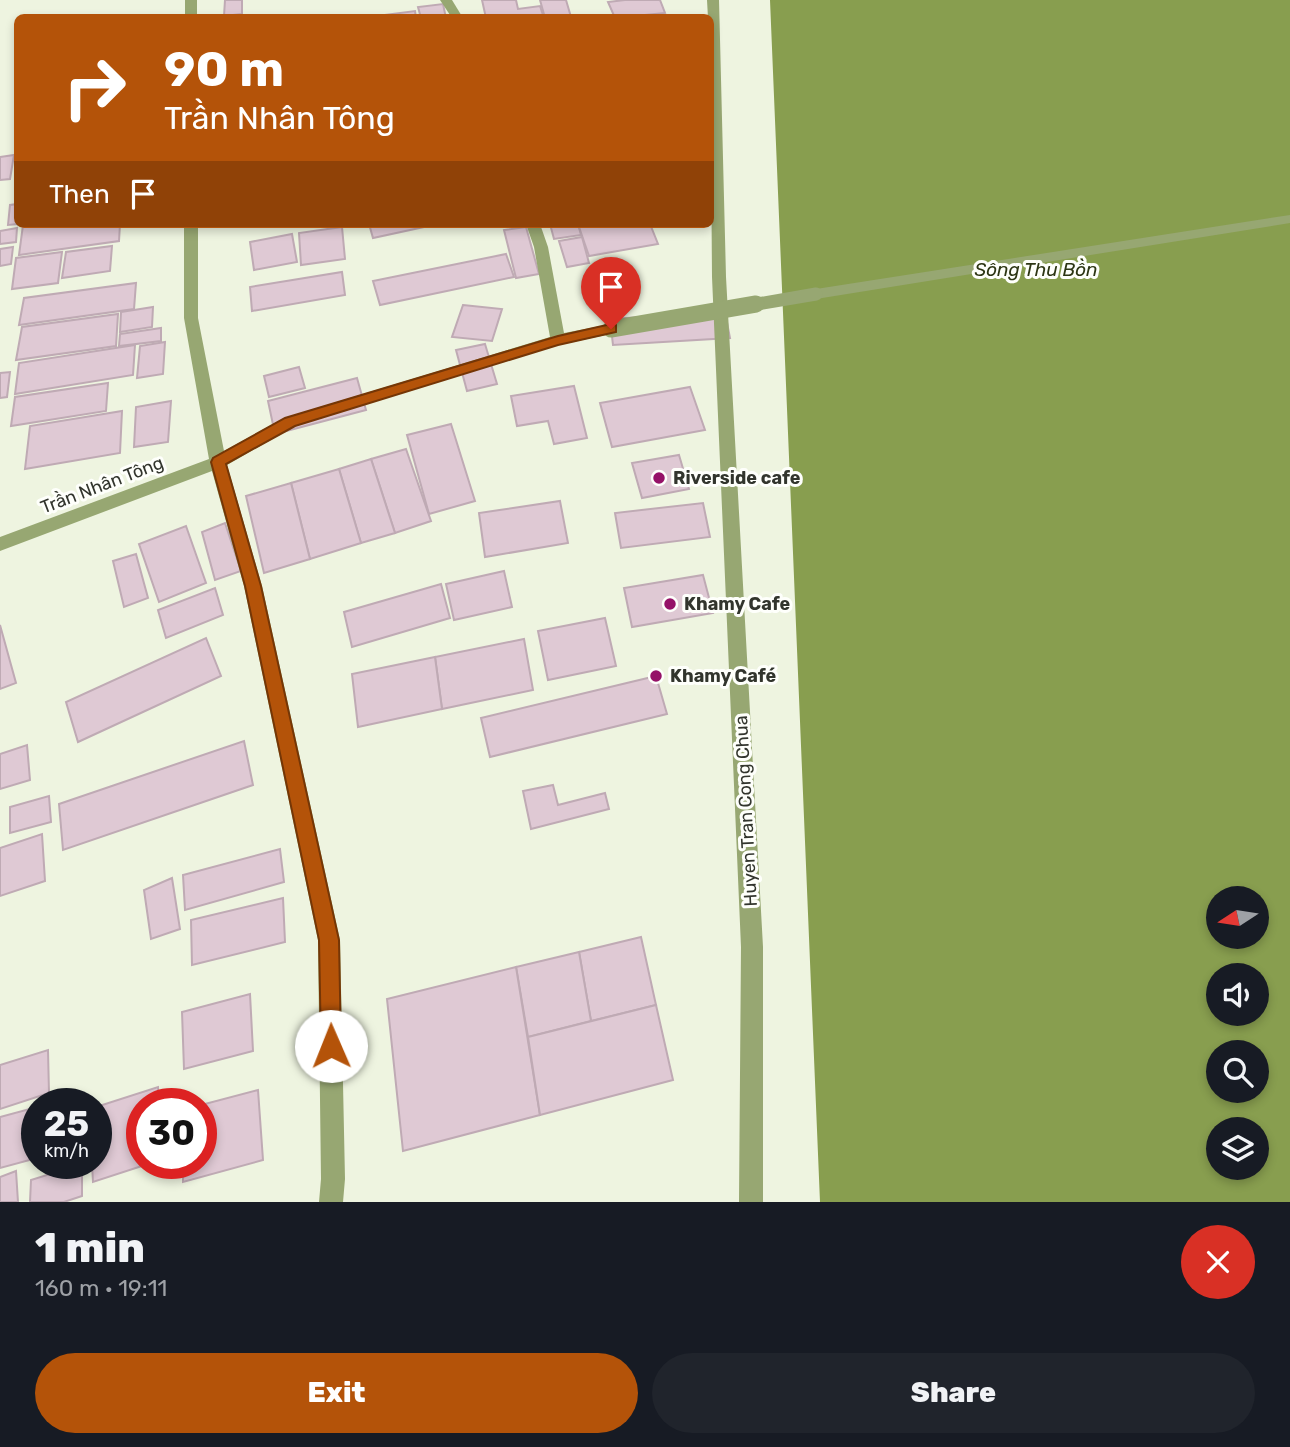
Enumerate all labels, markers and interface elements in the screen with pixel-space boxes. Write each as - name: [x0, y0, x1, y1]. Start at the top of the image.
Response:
- text: 90 m: [164, 40, 284, 98]
- icon: right: [49, 42, 140, 133]
- text: Trần Nhân Tông: [164, 99, 395, 137]
- icon: arrive: [124, 175, 162, 213]
- text: Then: [49, 179, 110, 210]
- pin: [581, 257, 641, 329]
- water label: Sông Thu Bồn: [974, 258, 1098, 281]
- icon: arrive: [592, 268, 630, 306]
- street label: Trần Nhân Tông: [37, 451, 167, 519]
- place label: Riverside cafe: [673, 467, 801, 489]
- marker: Riverside cafe: [651, 470, 667, 486]
- place label: Khamy Cafe: [684, 593, 791, 615]
- marker: Khamy Cafe: [662, 596, 678, 612]
- place label: Khamy Café: [670, 665, 777, 687]
- marker: Khamy Café: [648, 668, 664, 684]
- street label: Huyen Tran Cong Chua: [730, 715, 762, 907]
- north arrow: [1206, 886, 1269, 948]
- map controls: [1206, 886, 1269, 1180]
- button: sound: [1206, 963, 1269, 1026]
- position arrow: [294, 1009, 368, 1083]
- button: search: [1206, 1040, 1269, 1103]
- speed limit sign: 30: [126, 1088, 217, 1179]
- text: 25: [44, 1103, 89, 1145]
- button: layers: [1206, 1117, 1269, 1180]
- text: km/h: [44, 1140, 89, 1162]
- text: 1 min: [35, 1223, 145, 1273]
- button: close: [1181, 1225, 1255, 1299]
- text: 160 m · 19:11: [35, 1274, 167, 1302]
- button: Exit: [35, 1353, 638, 1433]
- button: Share: [652, 1353, 1255, 1433]

